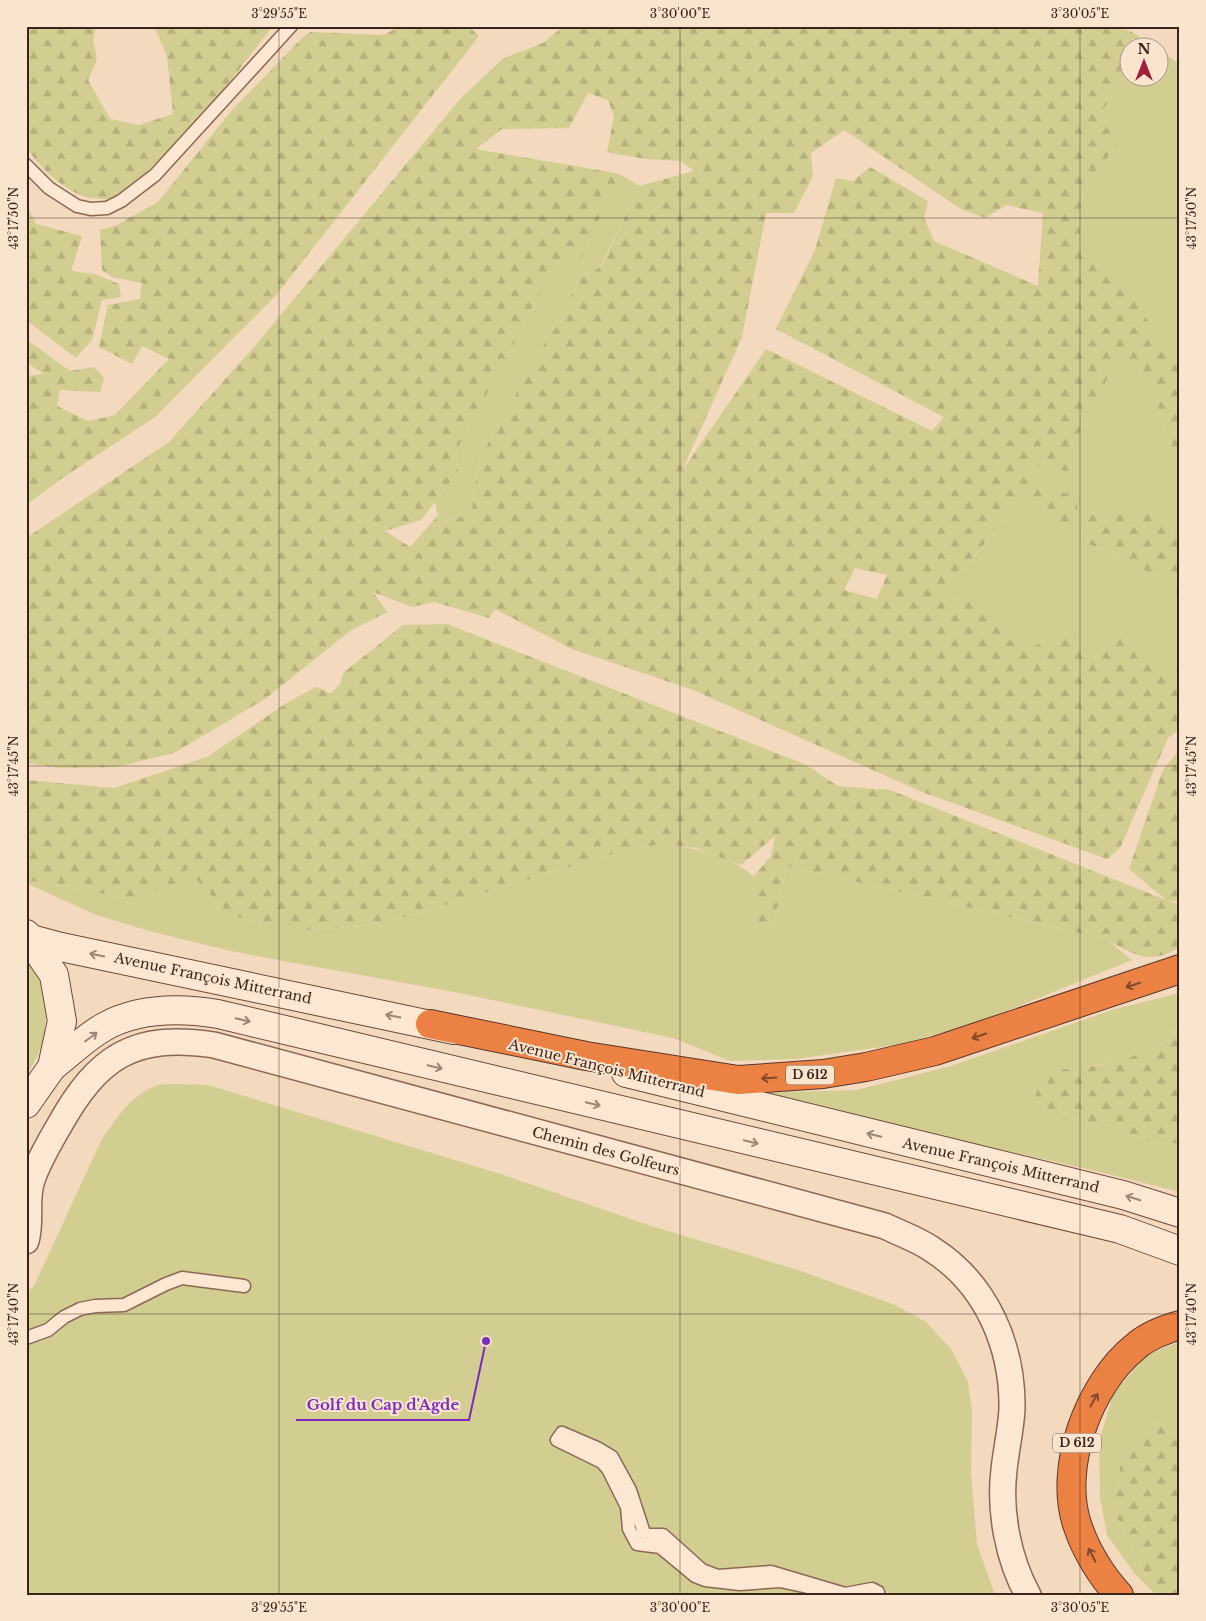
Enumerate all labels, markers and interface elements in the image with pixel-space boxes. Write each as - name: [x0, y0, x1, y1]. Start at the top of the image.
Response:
- text: 3°29'55"E: [251, 6, 307, 21]
- text: 3°30'00"E: [650, 6, 710, 21]
- text: 3°30'05"E: [1051, 6, 1110, 21]
- north arrow: [1118, 38, 1168, 88]
- text: N: [1137, 40, 1151, 58]
- text: 43°17'50"N: [6, 186, 21, 249]
- text: 43°17'50"N: [1184, 186, 1199, 249]
- text: 43°17'45"N: [6, 735, 21, 797]
- text: 43°17'45"N: [1184, 735, 1199, 797]
- street label: Avenue François Mitterrand: [112, 948, 314, 1008]
- one-way arrow: [89, 949, 105, 959]
- one-way arrow: [1126, 980, 1142, 990]
- one-way arrow: [385, 1011, 401, 1020]
- one-way arrow: [235, 1016, 251, 1025]
- one-way arrow: [84, 1032, 98, 1042]
- one-way arrow: [972, 1032, 987, 1041]
- street label: Avenue François Mitterrand: [506, 1035, 707, 1101]
- one-way arrow: [427, 1063, 443, 1072]
- road number: D 612: [786, 1066, 834, 1084]
- one-way arrow: [762, 1073, 778, 1082]
- one-way arrow: [585, 1100, 601, 1109]
- street label: Chemin des Golfeurs: [530, 1123, 682, 1179]
- one-way arrow: [866, 1130, 882, 1139]
- street label: Avenue François Mitterrand: [900, 1133, 1102, 1197]
- one-way arrow: [743, 1138, 759, 1147]
- one-way arrow: [1126, 1193, 1142, 1202]
- text: 43°17'40"N: [6, 1282, 21, 1345]
- text: 43°17'40"N: [1184, 1282, 1199, 1345]
- callout: Golf du Cap d'Agde: [296, 1390, 469, 1420]
- one-way arrow: [1090, 1393, 1099, 1408]
- text: Golf du Cap d'Agde: [307, 1395, 459, 1414]
- road number: D 612: [1053, 1434, 1101, 1452]
- one-way arrow: [1087, 1548, 1096, 1563]
- text: 3°29'55"E: [251, 1600, 307, 1615]
- text: 3°30'00"E: [650, 1600, 710, 1615]
- text: 3°30'05"E: [1051, 1600, 1110, 1615]

